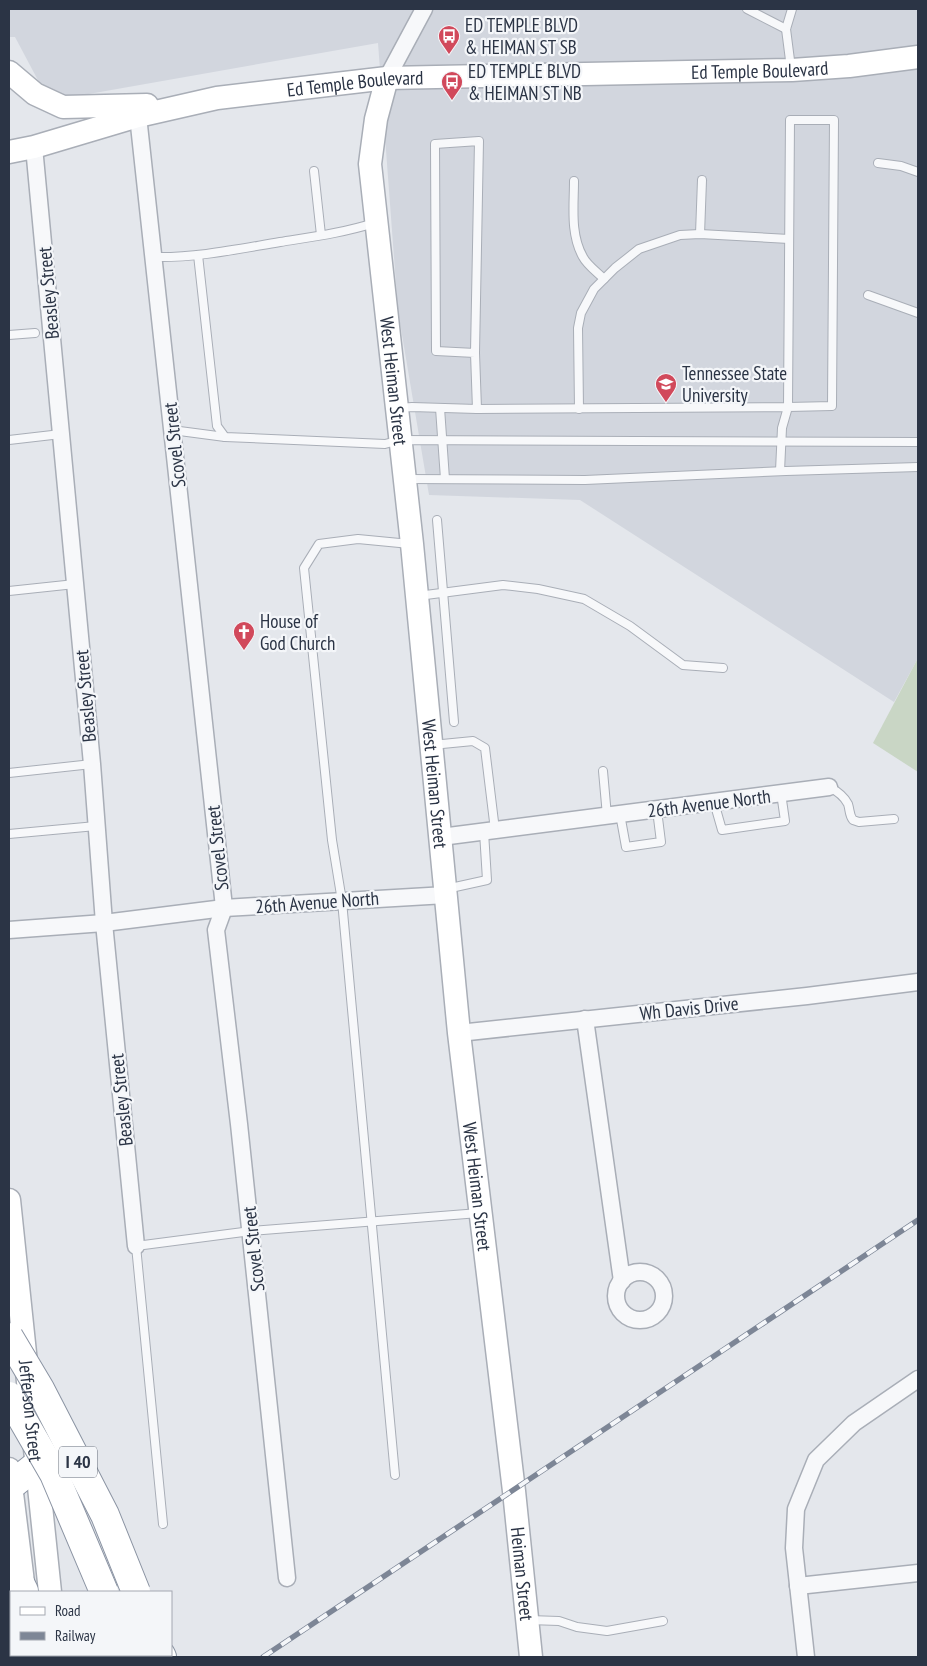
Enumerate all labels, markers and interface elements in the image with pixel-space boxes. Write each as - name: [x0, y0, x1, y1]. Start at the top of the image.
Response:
- place label: ED TEMPLE BLVD & HEIMAN ST SB: [465, 13, 578, 59]
- bus stop icon: ED TEMPLE BLVD & HEIMAN ST SB: [437, 24, 461, 55]
- street label: Ed Temple Boulevard: [691, 55, 829, 84]
- place label: ED TEMPLE BLVD & HEIMAN ST NB: [468, 59, 582, 105]
- street label: Ed Temple Boulevard: [286, 65, 424, 102]
- bus stop icon: ED TEMPLE BLVD & HEIMAN ST NB: [440, 70, 464, 101]
- street label: Beasley Street: [32, 245, 64, 340]
- street label: West Heiman Street: [375, 315, 413, 447]
- place label: Tennessee State University: [682, 361, 787, 407]
- school or university icon: Tennessee State University: [654, 372, 678, 403]
- street label: Scovel Street: [158, 400, 190, 489]
- place label: House of God Church: [260, 609, 335, 655]
- church icon: House of God Church: [232, 620, 256, 651]
- street label: Beasley Street: [69, 648, 101, 743]
- street label: West Heiman Street: [417, 718, 453, 850]
- street label: 26th Avenue North: [646, 784, 772, 822]
- street label: Scovel Street: [201, 803, 233, 892]
- street label: 26th Avenue North: [254, 886, 380, 918]
- street label: Wh Davis Drive: [638, 991, 740, 1025]
- street label: Beasley Street: [104, 1052, 138, 1147]
- street label: West Heiman Street: [458, 1121, 497, 1253]
- street label: Scovel Street: [237, 1204, 269, 1293]
- street label: Jefferson Street: [14, 1358, 48, 1463]
- road number: I 40: [59, 1446, 97, 1478]
- street label: Heiman Street: [506, 1526, 539, 1623]
- legend: [10, 1591, 172, 1656]
- text: Road: [55, 1601, 81, 1620]
- text: Railway: [55, 1626, 96, 1645]

